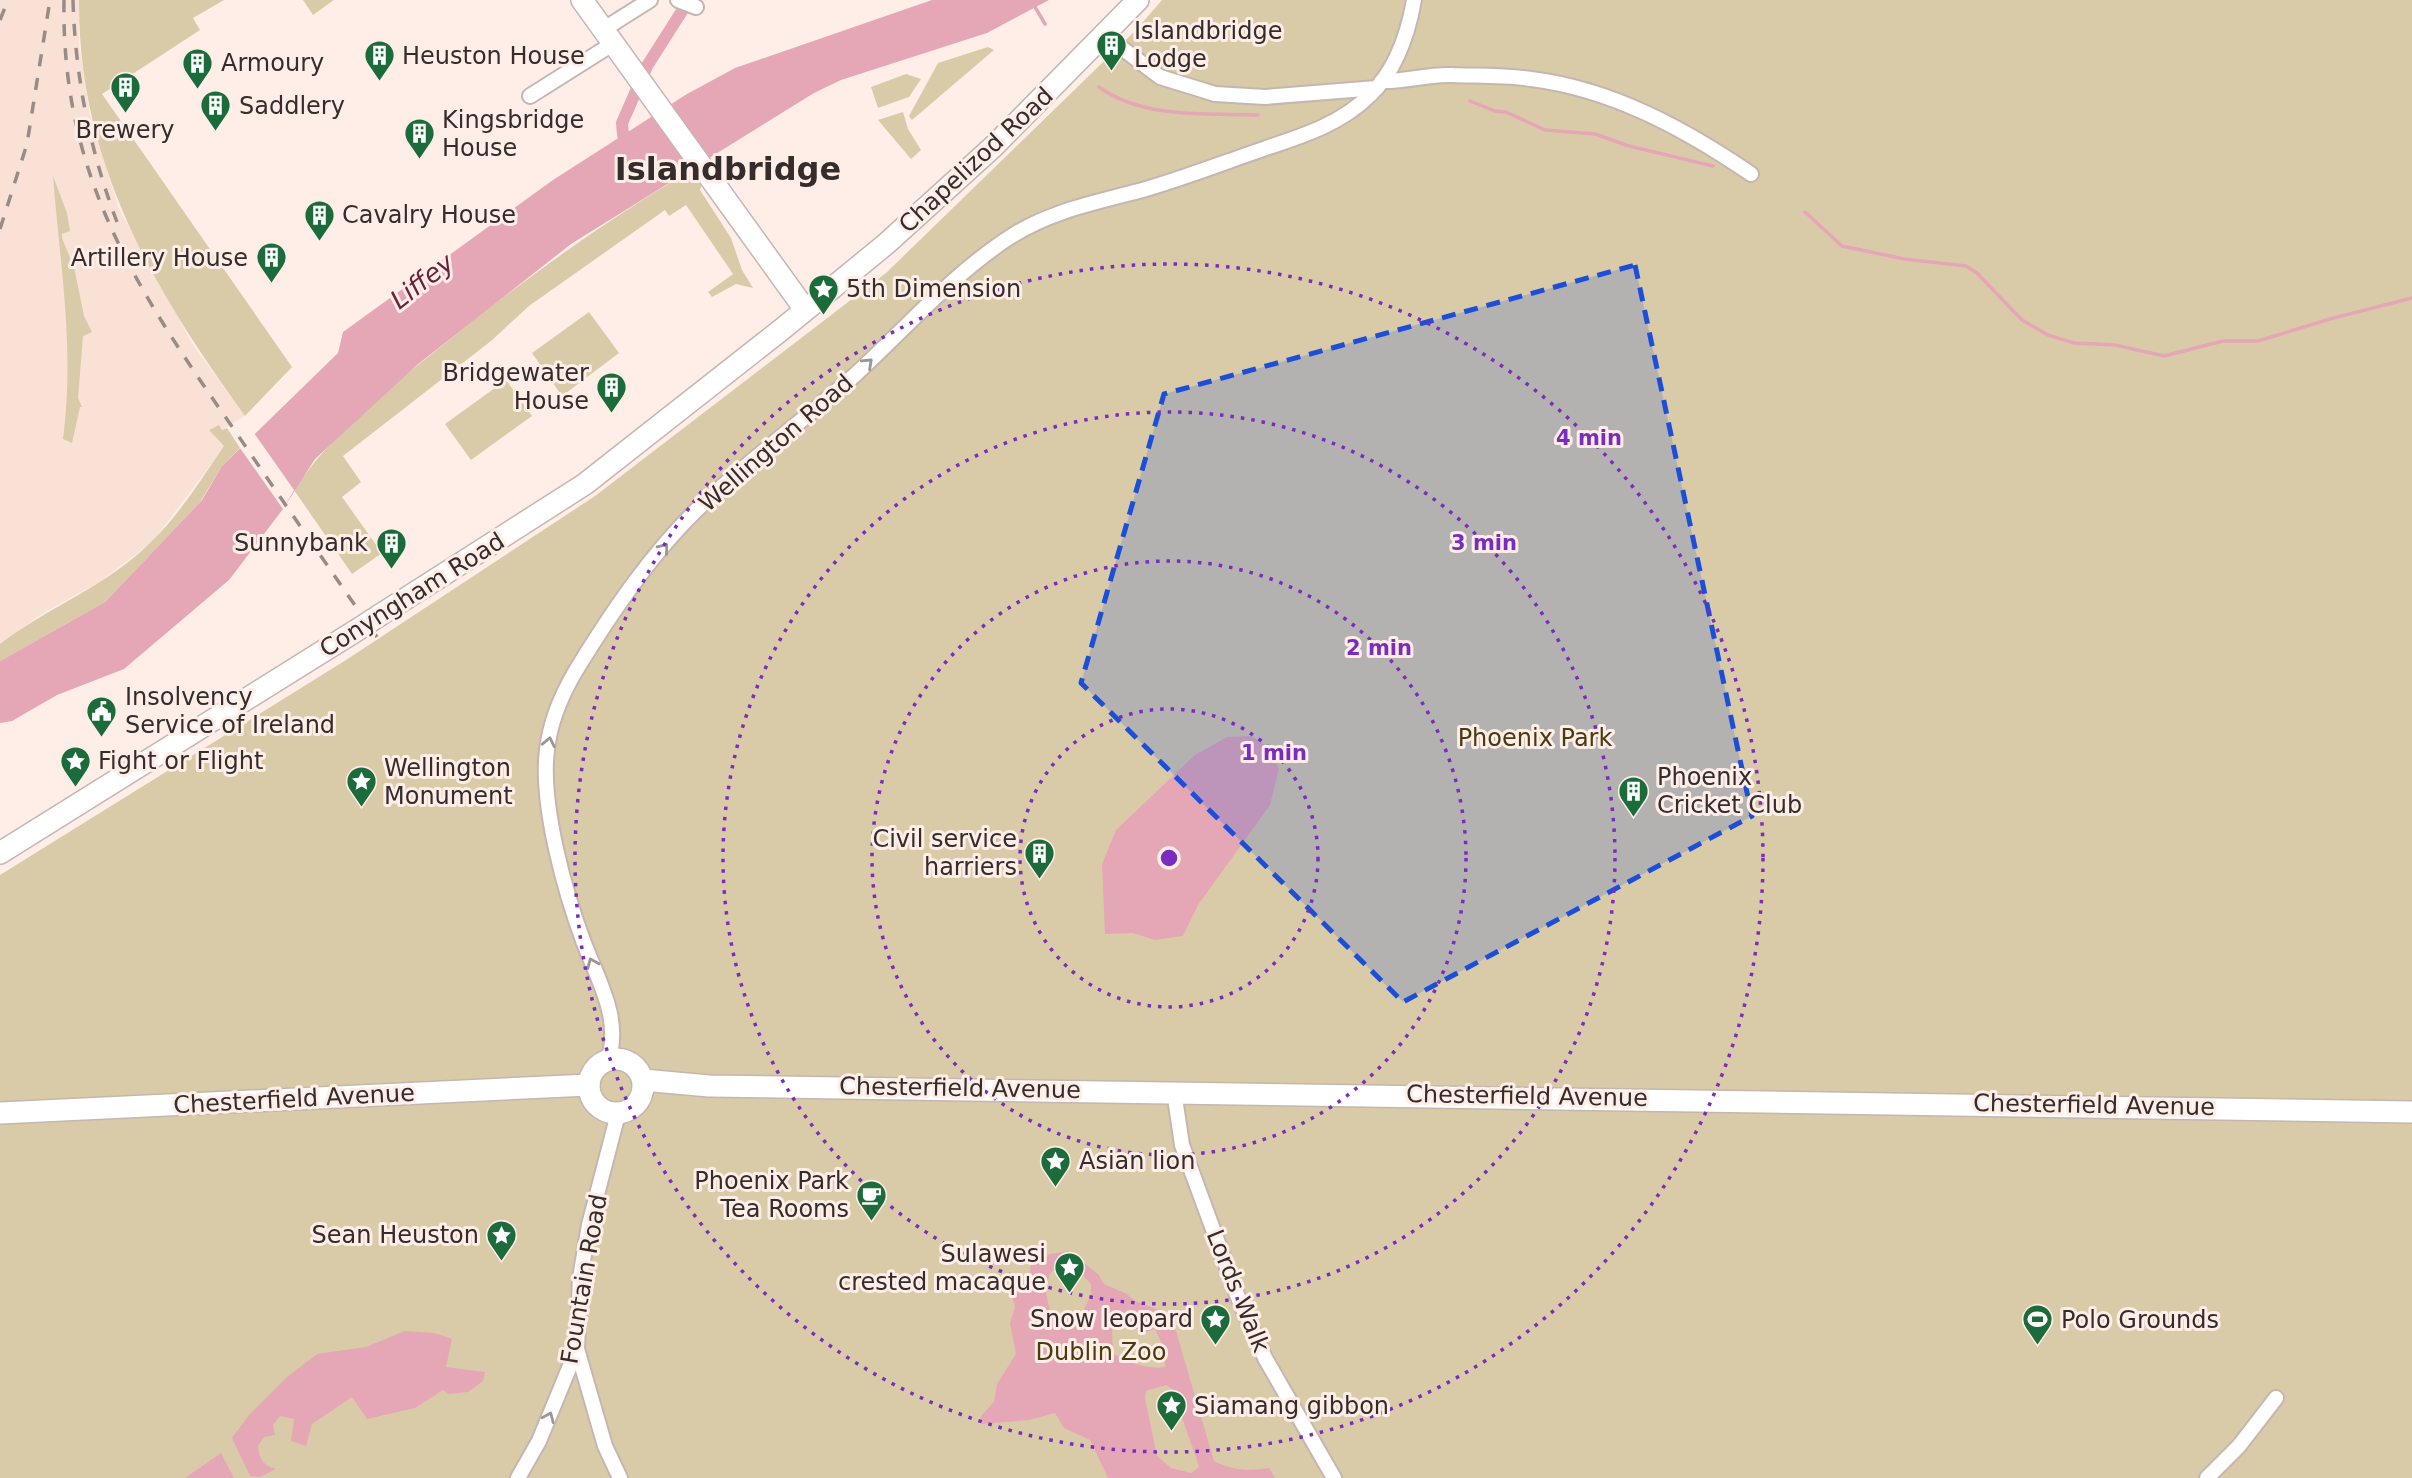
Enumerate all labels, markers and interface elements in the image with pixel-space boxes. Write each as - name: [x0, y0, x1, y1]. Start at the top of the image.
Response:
- place label: Islandbridge Lodge: [1134, 17, 1282, 73]
- building icon: Islandbridge Lodge: [1094, 28, 1128, 72]
- building icon: Heuston House: [362, 39, 396, 83]
- place label: Heuston House: [402, 42, 585, 70]
- building icon: Armoury: [181, 46, 215, 90]
- place label: Armoury: [221, 49, 324, 77]
- building icon: Brewery: [108, 71, 142, 115]
- street label: Chapelizod Road: [893, 81, 1059, 239]
- building icon: Saddlery: [199, 89, 233, 133]
- place label: Saddlery: [239, 92, 345, 120]
- place label: Kingsbridge House: [442, 106, 584, 162]
- place label: Brewery: [75, 116, 175, 144]
- building icon: Kingsbridge House: [402, 117, 436, 161]
- district label: Islandbridge: [615, 150, 841, 188]
- building icon: Cavalry House: [302, 198, 336, 242]
- place label: Cavalry House: [342, 201, 516, 229]
- building icon: Artillery House: [254, 241, 288, 285]
- place label: Artillery House: [71, 244, 248, 272]
- water label: Liffey: [384, 247, 460, 315]
- place icon: 5th Dimension: [806, 272, 840, 316]
- place label: 5th Dimension: [846, 275, 1021, 303]
- one-way arrow: [860, 358, 873, 371]
- place label: Bridgewater House: [442, 359, 589, 415]
- street label: Wellington Road: [693, 369, 859, 517]
- building icon: Bridgewater House: [595, 370, 629, 414]
- text: 4 min: [1556, 426, 1622, 450]
- building icon: Sunnybank: [374, 526, 408, 570]
- street label: Conyngham Road: [314, 527, 510, 663]
- place label: Sunnybank: [234, 529, 368, 557]
- text: 3 min: [1451, 531, 1517, 555]
- one-way arrow: [655, 544, 668, 556]
- text: 2 min: [1346, 636, 1412, 660]
- place label: Insolvency Service of Ireland: [125, 683, 335, 739]
- public building icon: Insolvency Service of Ireland: [85, 694, 119, 738]
- park label: Phoenix Park: [1458, 724, 1612, 752]
- one-way arrow: [541, 736, 555, 748]
- text: 1 min: [1241, 741, 1307, 765]
- place icon: Fight or Flight: [58, 744, 92, 788]
- place label: Fight or Flight: [98, 747, 263, 775]
- place label: Wellington Monument: [384, 754, 513, 810]
- place label: Phoenix Cricket Club: [1657, 763, 1802, 819]
- place icon: Wellington Monument: [344, 765, 378, 809]
- building icon: Phoenix Cricket Club: [1617, 774, 1651, 818]
- place label: Civil service harriers: [872, 825, 1017, 881]
- building icon: Civil service harriers: [1023, 836, 1057, 880]
- centre of rings: [1157, 846, 1181, 870]
- one-way arrow: [586, 957, 600, 970]
- street label: Chesterfield Avenue: [839, 1072, 1081, 1104]
- street label: Chesterfield Avenue: [172, 1079, 416, 1119]
- street label: Chesterfield Avenue: [1406, 1080, 1648, 1112]
- street label: Chesterfield Avenue: [1973, 1089, 2215, 1121]
- place icon: Asian lion: [1039, 1144, 1073, 1188]
- place label: Asian lion: [1079, 1147, 1195, 1175]
- place label: Phoenix Park Tea Rooms: [694, 1167, 849, 1223]
- cafe icon: Phoenix Park Tea Rooms: [855, 1178, 889, 1222]
- street label: Fountain Road: [555, 1192, 613, 1366]
- place icon: Sean Heuston: [485, 1218, 519, 1262]
- place label: Sean Heuston: [312, 1221, 479, 1249]
- street label: Lords Walk: [1201, 1226, 1275, 1357]
- place label: Sulawesi crested macaque: [838, 1240, 1046, 1296]
- place icon: Sulawesi crested macaque: [1052, 1251, 1086, 1295]
- place icon: Snow leopard: [1199, 1302, 1233, 1346]
- sports icon: Polo Grounds: [2021, 1303, 2055, 1347]
- place label: Snow leopard: [1030, 1305, 1193, 1333]
- place label: Polo Grounds: [2061, 1306, 2219, 1334]
- park label: Dublin Zoo: [1036, 1338, 1166, 1366]
- place icon: Siamang gibbon: [1154, 1389, 1188, 1433]
- place label: Siamang gibbon: [1194, 1392, 1389, 1420]
- one-way arrow: [541, 1412, 555, 1425]

